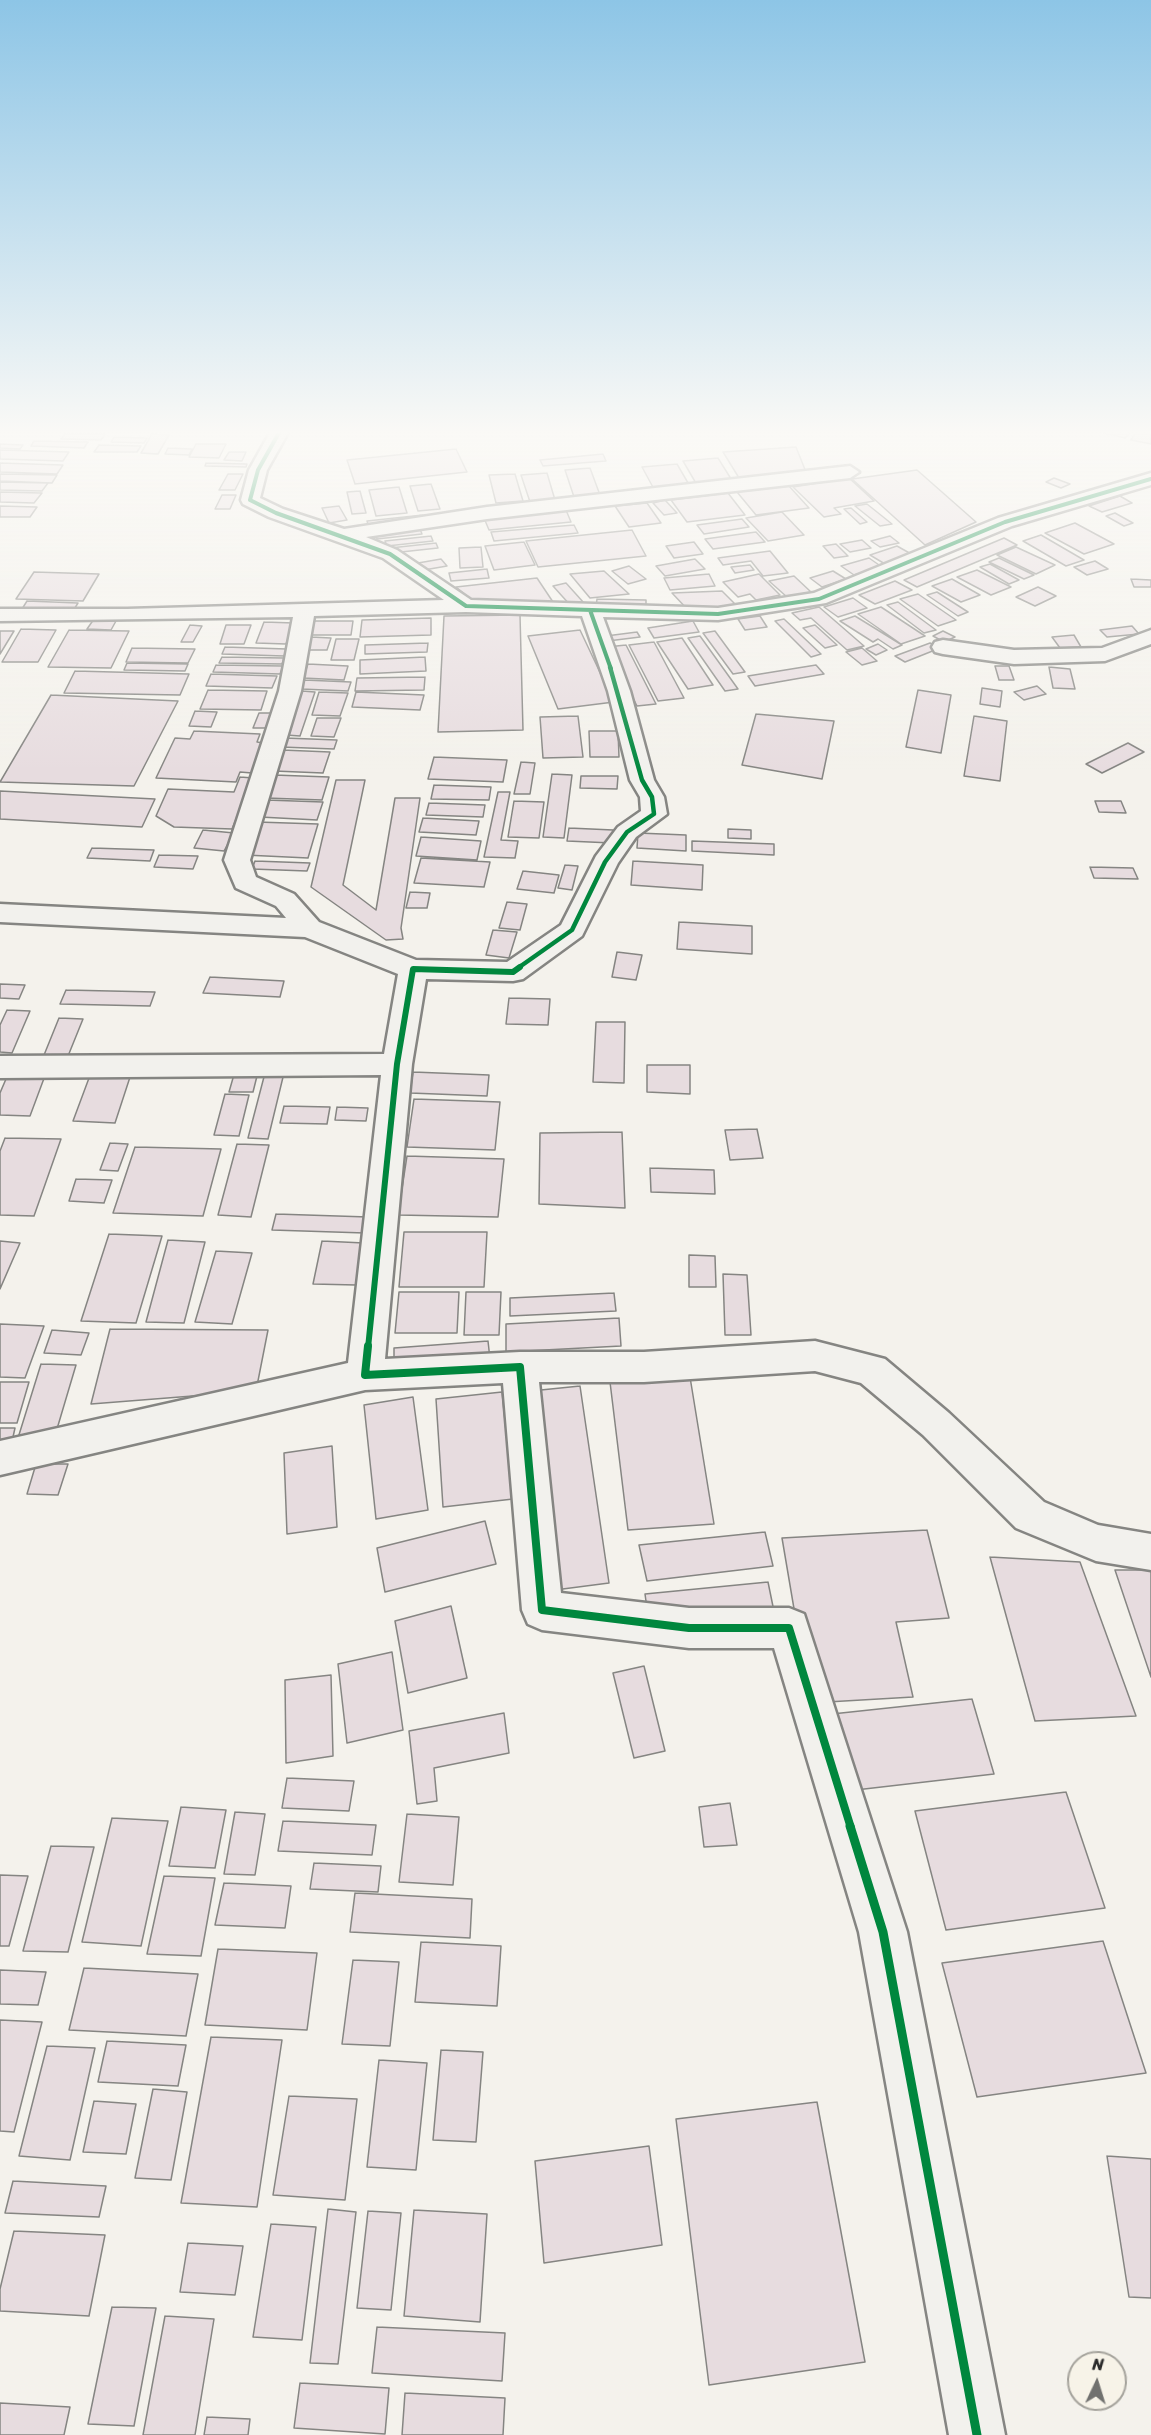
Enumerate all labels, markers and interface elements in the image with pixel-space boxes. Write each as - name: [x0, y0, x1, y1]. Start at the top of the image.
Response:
- text: N: [1092, 2350, 1105, 2379]
- north arrow: [1067, 2351, 1127, 2411]

